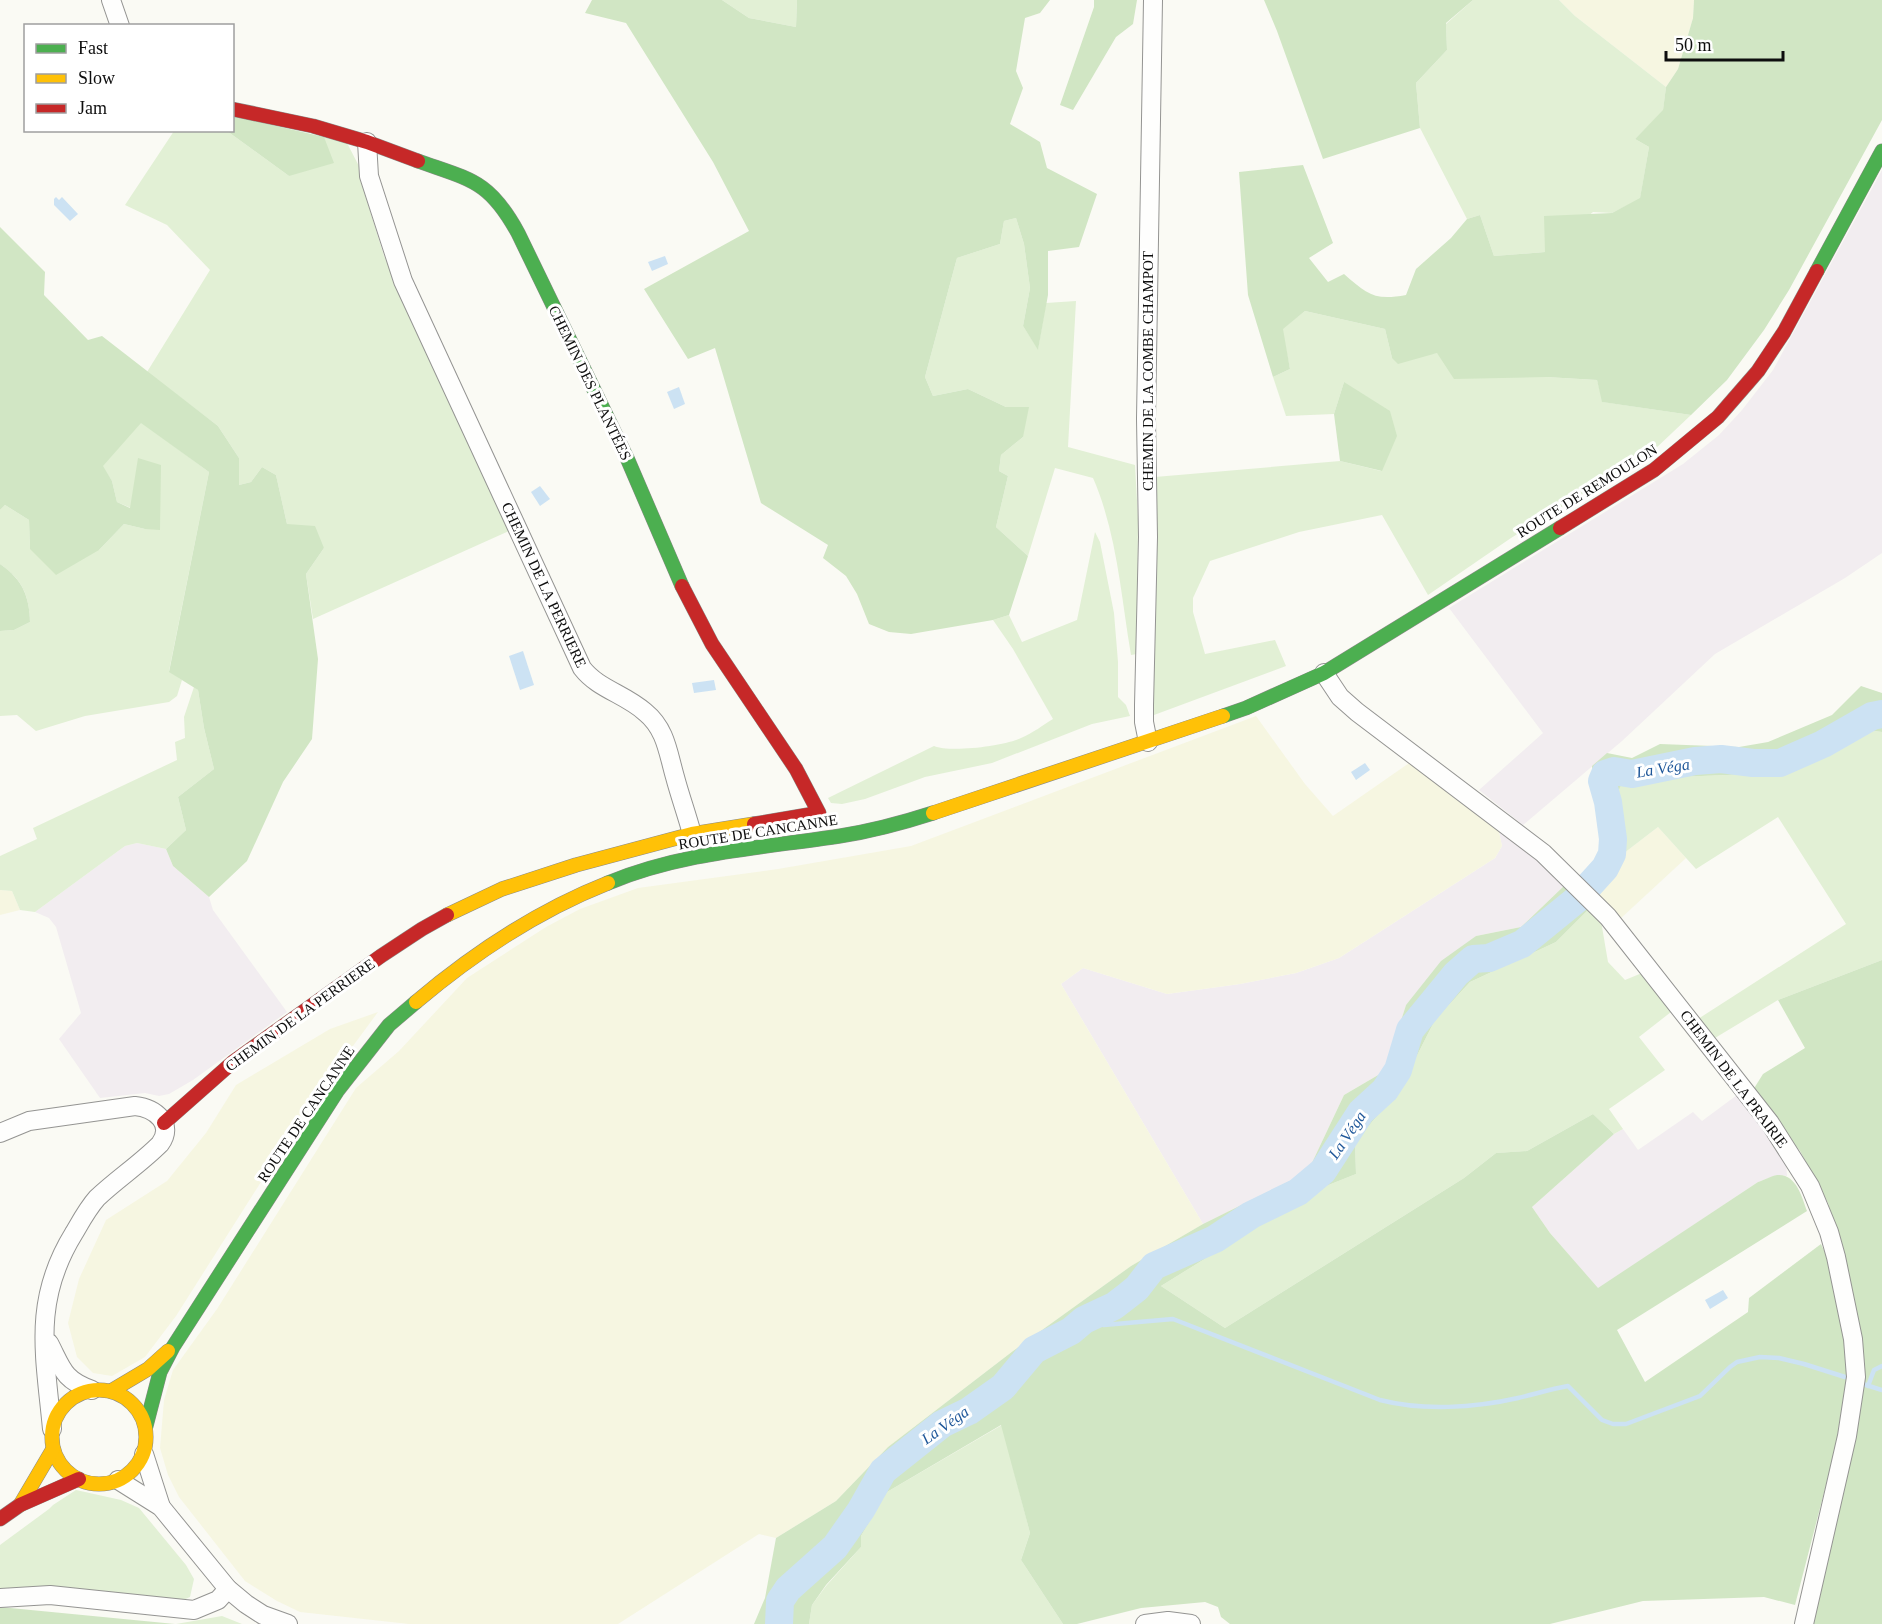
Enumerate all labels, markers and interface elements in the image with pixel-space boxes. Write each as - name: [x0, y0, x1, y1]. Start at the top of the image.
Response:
- legend: [24, 24, 234, 132]
- scale bar: [1666, 24, 1783, 62]
- text: 50 m: [1675, 35, 1712, 55]
- text: Fast: [78, 38, 108, 58]
- text: Slow: [78, 68, 115, 88]
- text: Jam: [78, 98, 107, 118]
- street label: CHEMIN DE LA COMBE CHAMPOT: [1140, 251, 1156, 491]
- street label: CHEMIN DES PLANTÉES: [546, 303, 634, 463]
- street label: ROUTE DE REMOULON: [1514, 441, 1660, 541]
- street label: CHEMIN DE LA PERRIERE: [499, 500, 589, 670]
- water label: La Véga: [1634, 755, 1691, 782]
- street label: ROUTE DE CANCANNE: [677, 812, 839, 852]
- street label: CHEMIN DE LA PERRIERE: [222, 956, 378, 1074]
- street label: CHEMIN DE LA PRAIRIE: [1677, 1007, 1791, 1151]
- street label: ROUTE DE CANCANNE: [254, 1043, 358, 1185]
- water label: La Véga: [1324, 1108, 1370, 1163]
- water label: La Véga: [917, 1403, 972, 1449]

